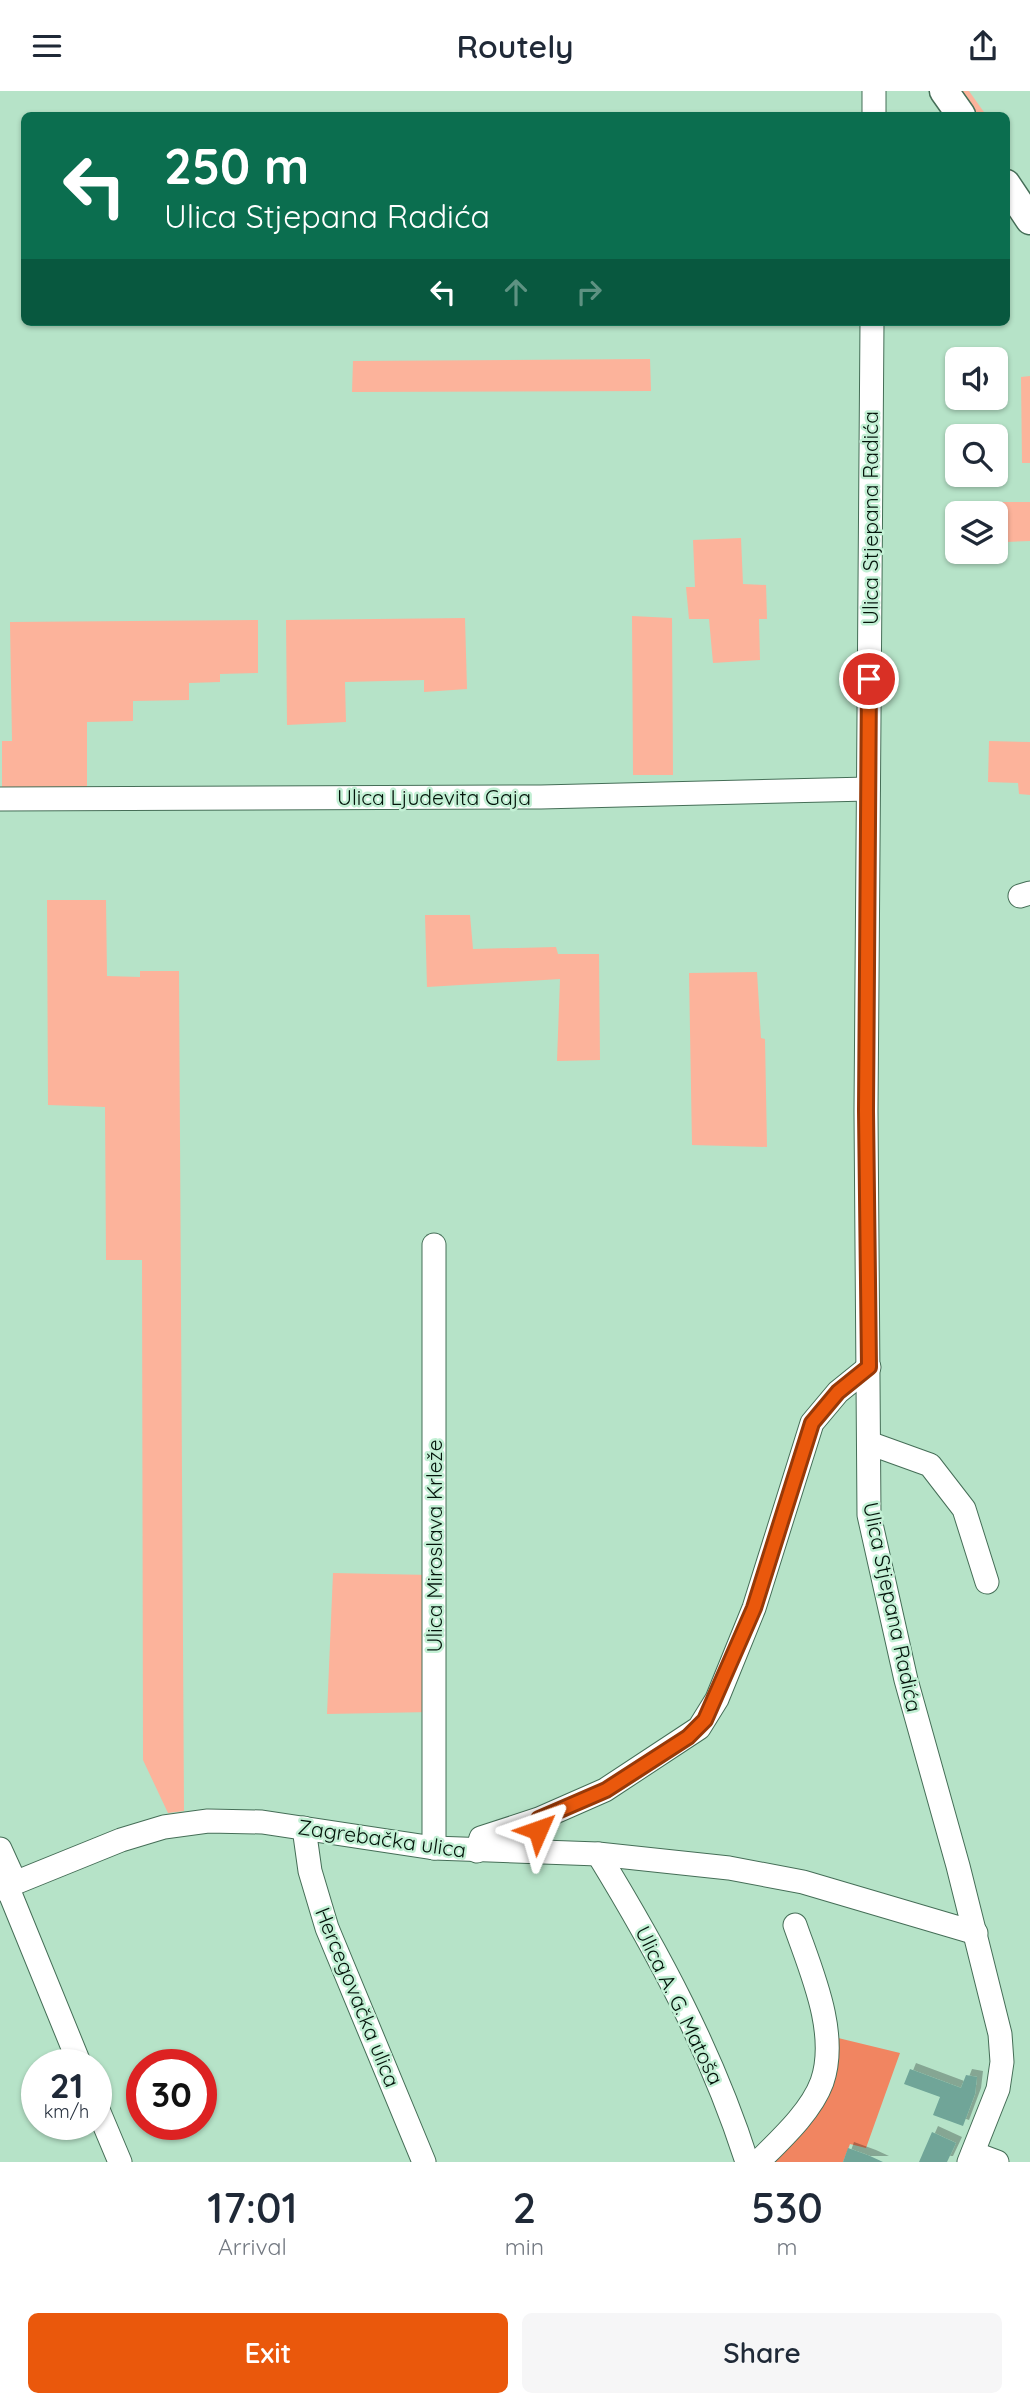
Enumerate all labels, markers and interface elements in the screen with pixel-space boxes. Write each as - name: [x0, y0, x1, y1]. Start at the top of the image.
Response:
- text: Routely: [456, 26, 574, 66]
- icon: menu: [28, 27, 66, 65]
- icon: share: [964, 27, 1002, 65]
- text: 250 m: [164, 135, 309, 196]
- icon: left: [49, 140, 140, 231]
- text: Ulica Stjepana Radića: [164, 196, 490, 236]
- icon: left: [424, 273, 462, 311]
- icon: ahead: [497, 273, 535, 311]
- icon: right: [570, 273, 608, 311]
- map controls: [945, 347, 1008, 564]
- button: sound: [945, 347, 1008, 410]
- street label: Ulica Stjepana Radića: [857, 411, 883, 625]
- button: search: [945, 424, 1008, 487]
- button: layers: [945, 501, 1008, 564]
- pin: [839, 649, 899, 709]
- icon: arrive: [850, 660, 888, 698]
- street label: Ulica Ljudevita Gaja: [337, 784, 531, 810]
- street label: Ulica Miroslava Krleže: [421, 1440, 447, 1652]
- street label: Ulica Stjepana Radića: [858, 1500, 928, 1714]
- position arrow: [501, 1793, 575, 1867]
- street label: Zagrebačka ulica: [296, 1813, 468, 1863]
- street label: Hercegovačka ulica: [310, 1903, 406, 2091]
- street label: Ulica A. G. Matoša: [630, 1921, 730, 2089]
- speed limit sign: 30: [126, 2049, 217, 2140]
- text: 21: [50, 2063, 83, 2107]
- text: km/h: [44, 2100, 89, 2123]
- text: 17:01: [207, 2181, 298, 2234]
- text: 2: [513, 2181, 536, 2234]
- text: 530: [751, 2181, 823, 2234]
- text: Arrival: [218, 2232, 287, 2261]
- text: min: [505, 2232, 544, 2261]
- text: m: [777, 2232, 797, 2261]
- button: Exit: [28, 2313, 508, 2393]
- button: Share: [522, 2313, 1002, 2393]

